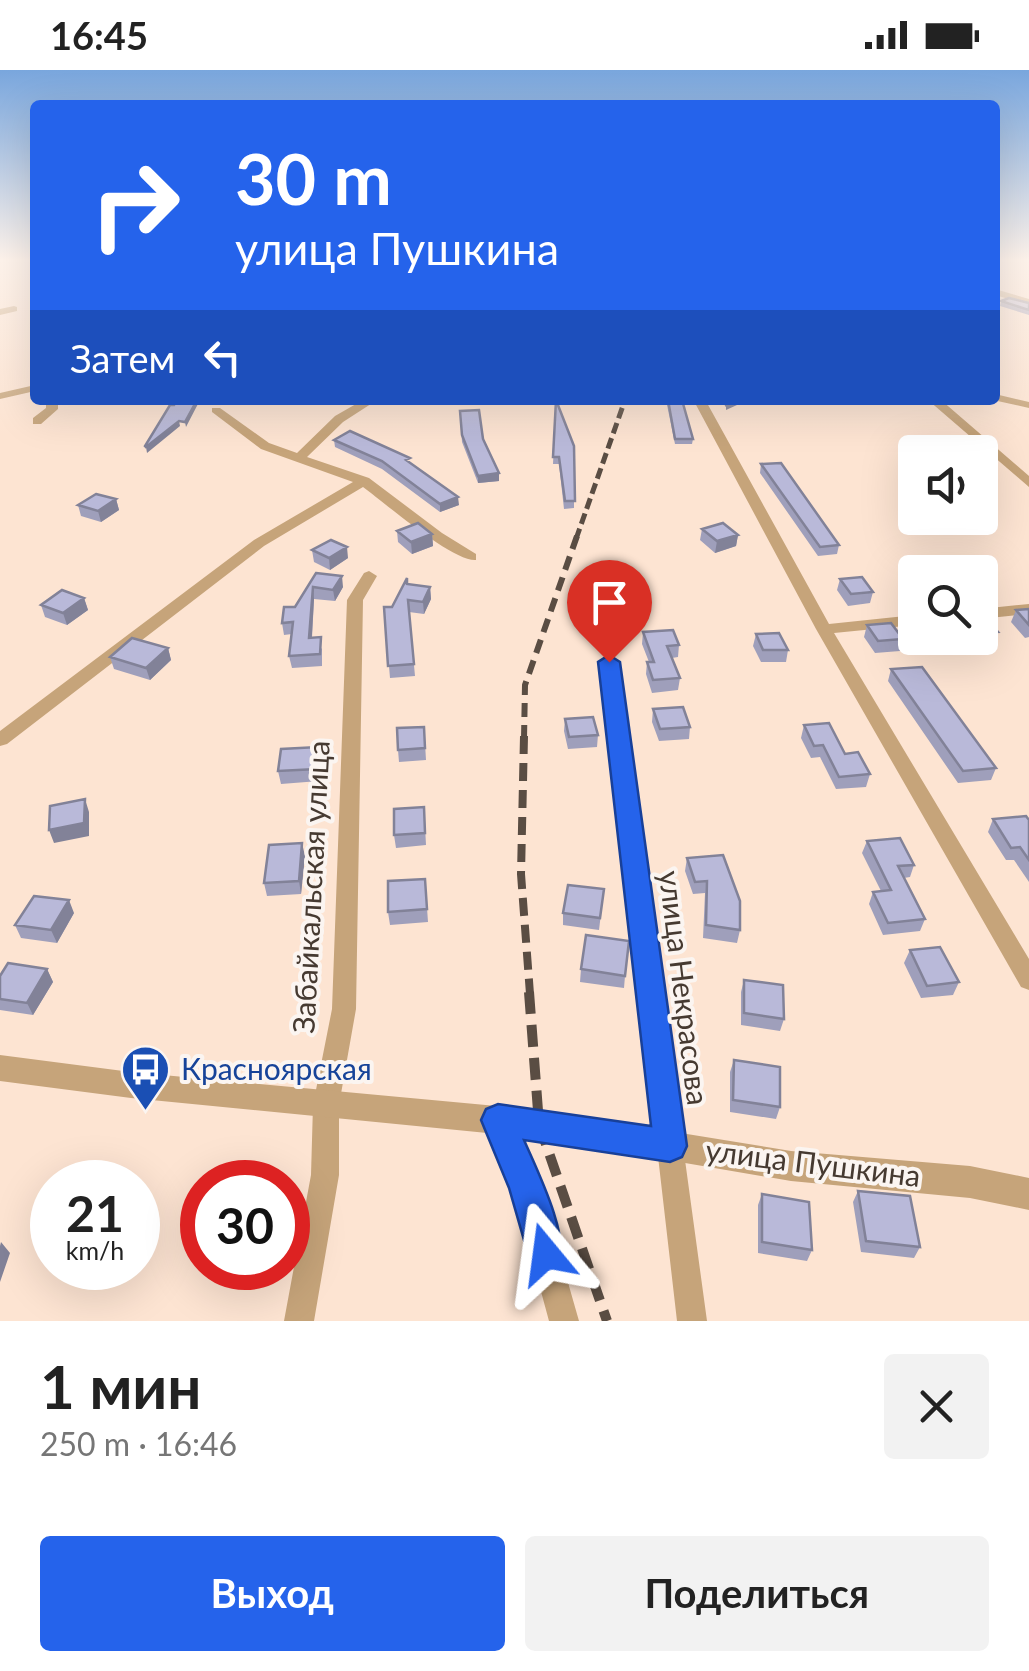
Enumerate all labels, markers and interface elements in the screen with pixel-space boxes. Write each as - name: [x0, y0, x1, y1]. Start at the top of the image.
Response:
- text: 16:45: [50, 12, 148, 58]
- text: 30 m: [235, 136, 392, 220]
- icon: right: [70, 140, 200, 270]
- text: улица Пушкина: [235, 221, 559, 275]
- icon: left: [195, 330, 250, 385]
- text: Затем: [70, 335, 175, 381]
- map controls: [898, 435, 998, 655]
- button: sound: [898, 435, 998, 535]
- button: search: [898, 555, 998, 655]
- pin: [567, 560, 652, 663]
- icon: arrive: [582, 575, 637, 630]
- street label: Забайкальская улица: [284, 740, 336, 1034]
- street label: улица Некрасова: [653, 868, 717, 1107]
- bus stop icon: Красноярская: [120, 1044, 172, 1112]
- place label: Красноярская: [181, 1050, 372, 1086]
- street label: улица Пушкина: [704, 1131, 923, 1193]
- speed limit sign: 30: [180, 1160, 310, 1290]
- text: 21: [66, 1183, 124, 1243]
- position arrow: [494, 1202, 598, 1306]
- text: km/h: [66, 1235, 124, 1265]
- text: 1 мин: [40, 1350, 202, 1422]
- button: close: [884, 1354, 989, 1459]
- text: 250 m · 16:46: [40, 1424, 237, 1463]
- button: Выход: [40, 1536, 505, 1651]
- button: Поделиться: [525, 1536, 989, 1651]

